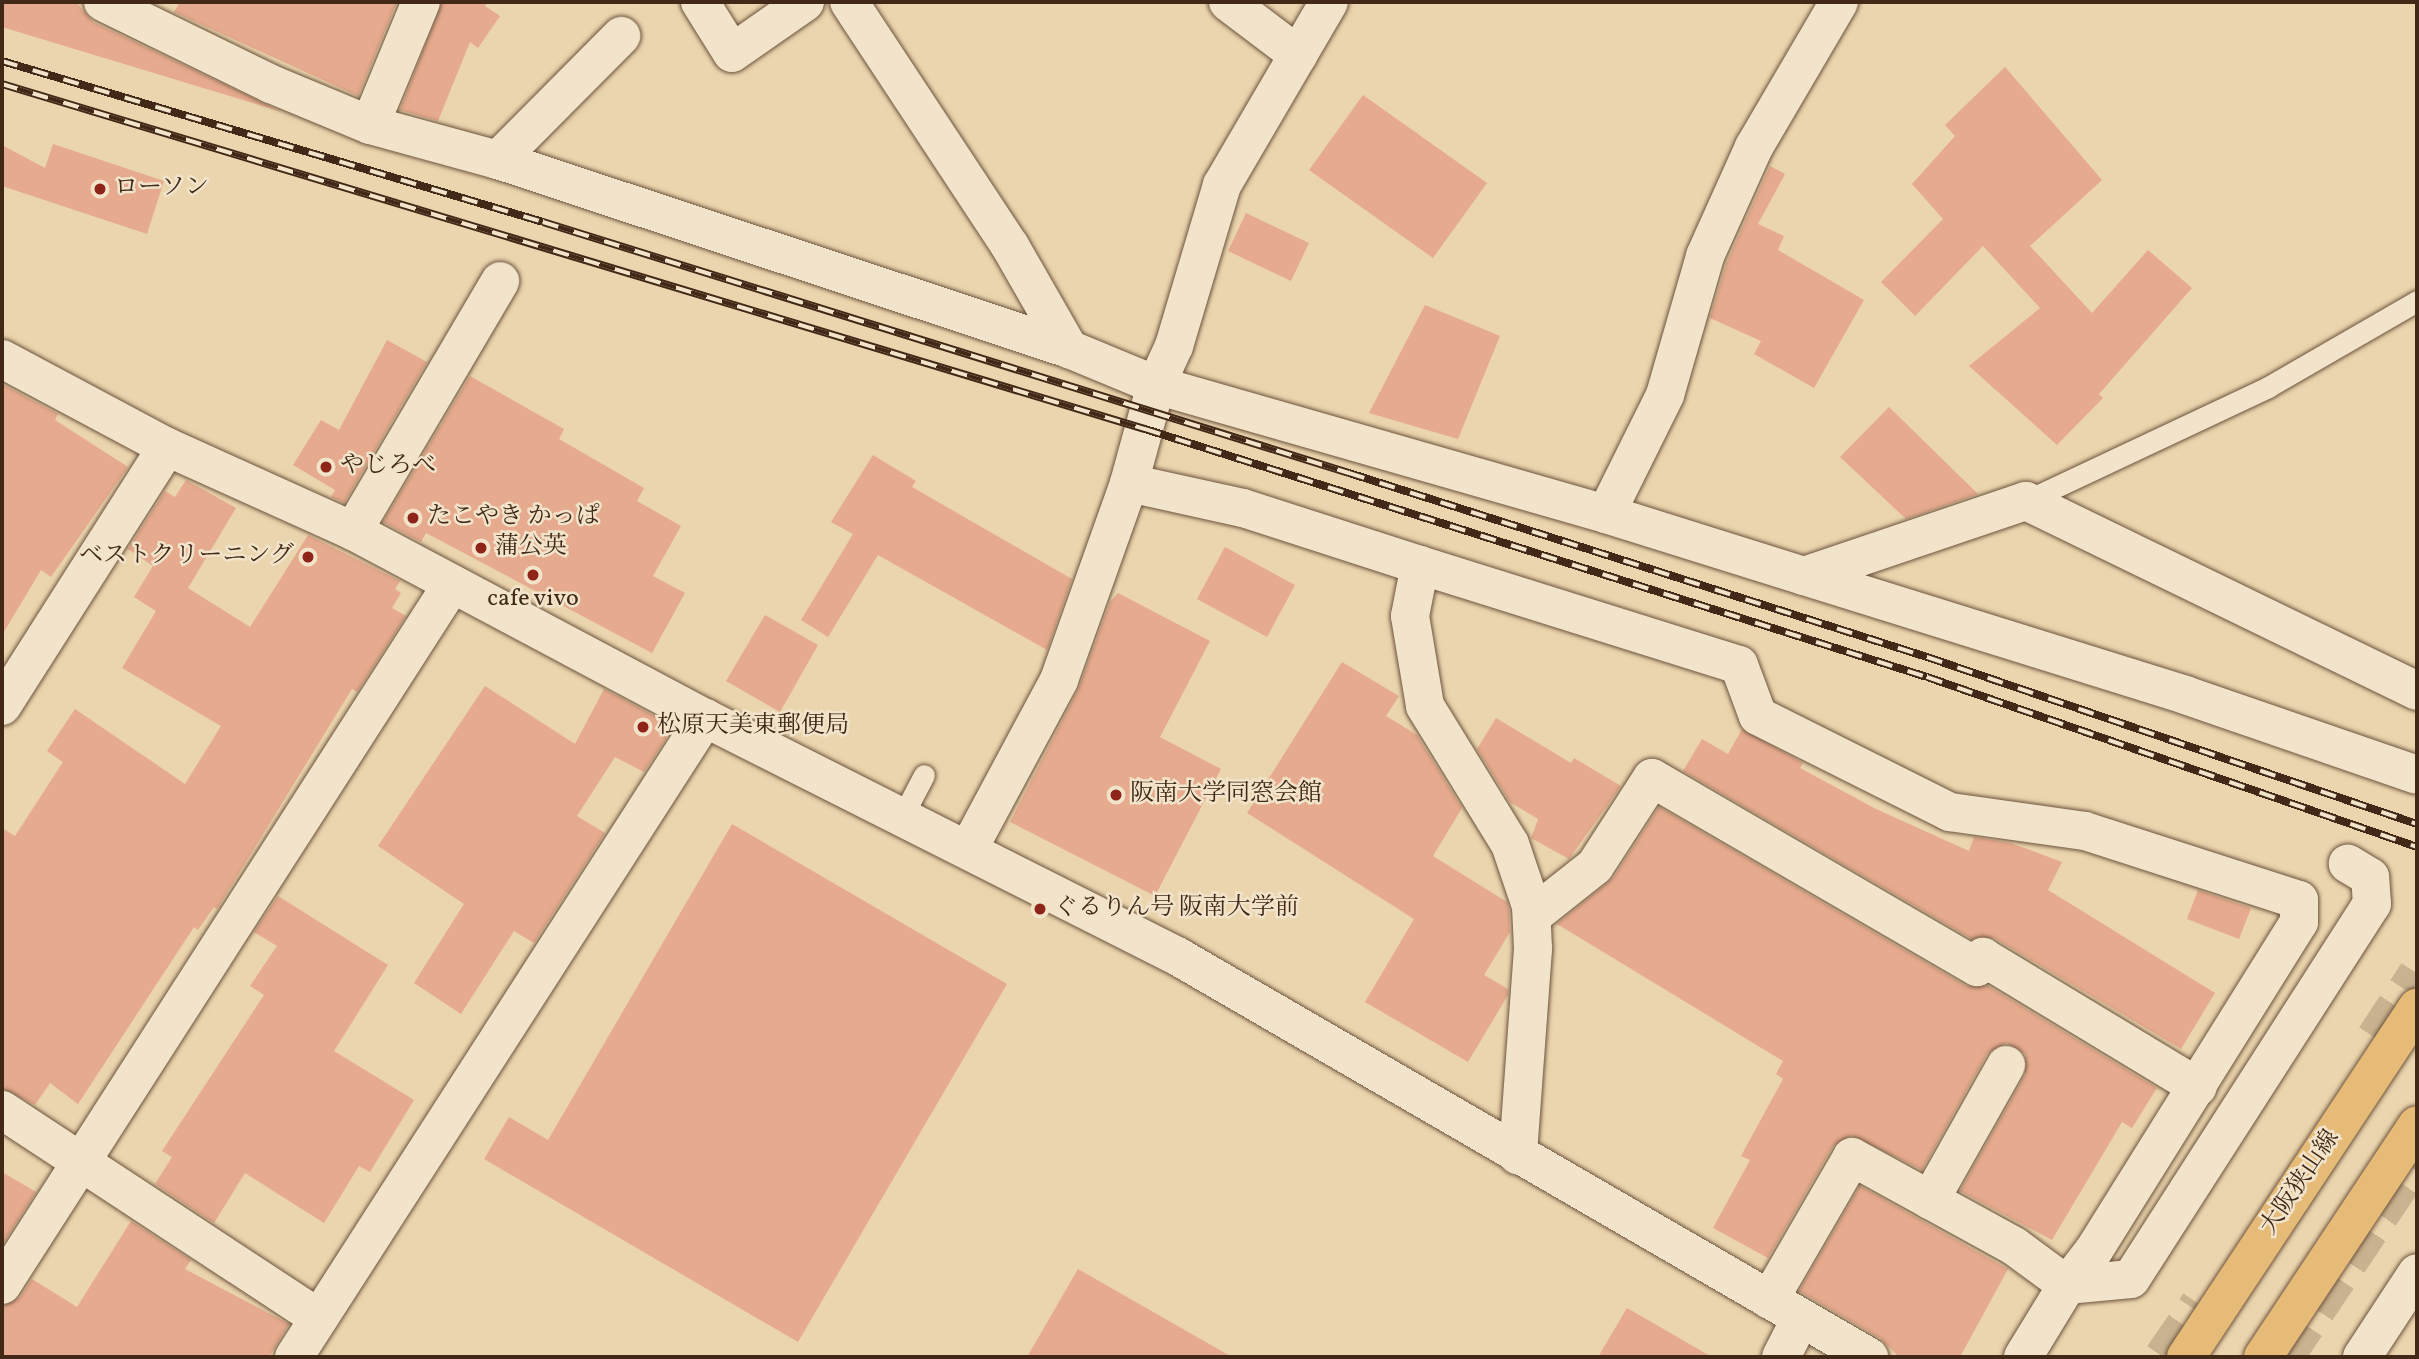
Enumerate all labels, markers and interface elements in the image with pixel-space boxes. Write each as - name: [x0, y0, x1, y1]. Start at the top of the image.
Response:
- place label: ローソン: [114, 175, 210, 203]
- marker: ローソン: [92, 181, 108, 197]
- place label: やじろべ: [340, 453, 436, 481]
- marker: やじろべ: [318, 459, 334, 475]
- place label: たこやき かっぱ: [427, 504, 600, 532]
- marker: たこやき かっぱ: [405, 510, 421, 526]
- place label: 蒲公英: [495, 534, 567, 562]
- marker: 蒲公英: [473, 540, 489, 556]
- place label: ベストクリーニング: [78, 543, 294, 571]
- marker: ベストクリーニング: [300, 549, 316, 565]
- marker: cafe vivo: [525, 567, 541, 583]
- place label: cafe vivo: [487, 586, 579, 614]
- place label: 松原天美東郵便局: [657, 713, 849, 741]
- marker: 松原天美東郵便局: [635, 719, 651, 735]
- place label: 阪南大学同窓会館: [1130, 781, 1322, 809]
- marker: 阪南大学同窓会館: [1108, 787, 1124, 803]
- place label: ぐるりん号 阪南大学前: [1054, 895, 1299, 923]
- marker: ぐるりん号 阪南大学前: [1032, 901, 1048, 917]
- street label: 大阪狭山線: [2256, 1125, 2346, 1241]

